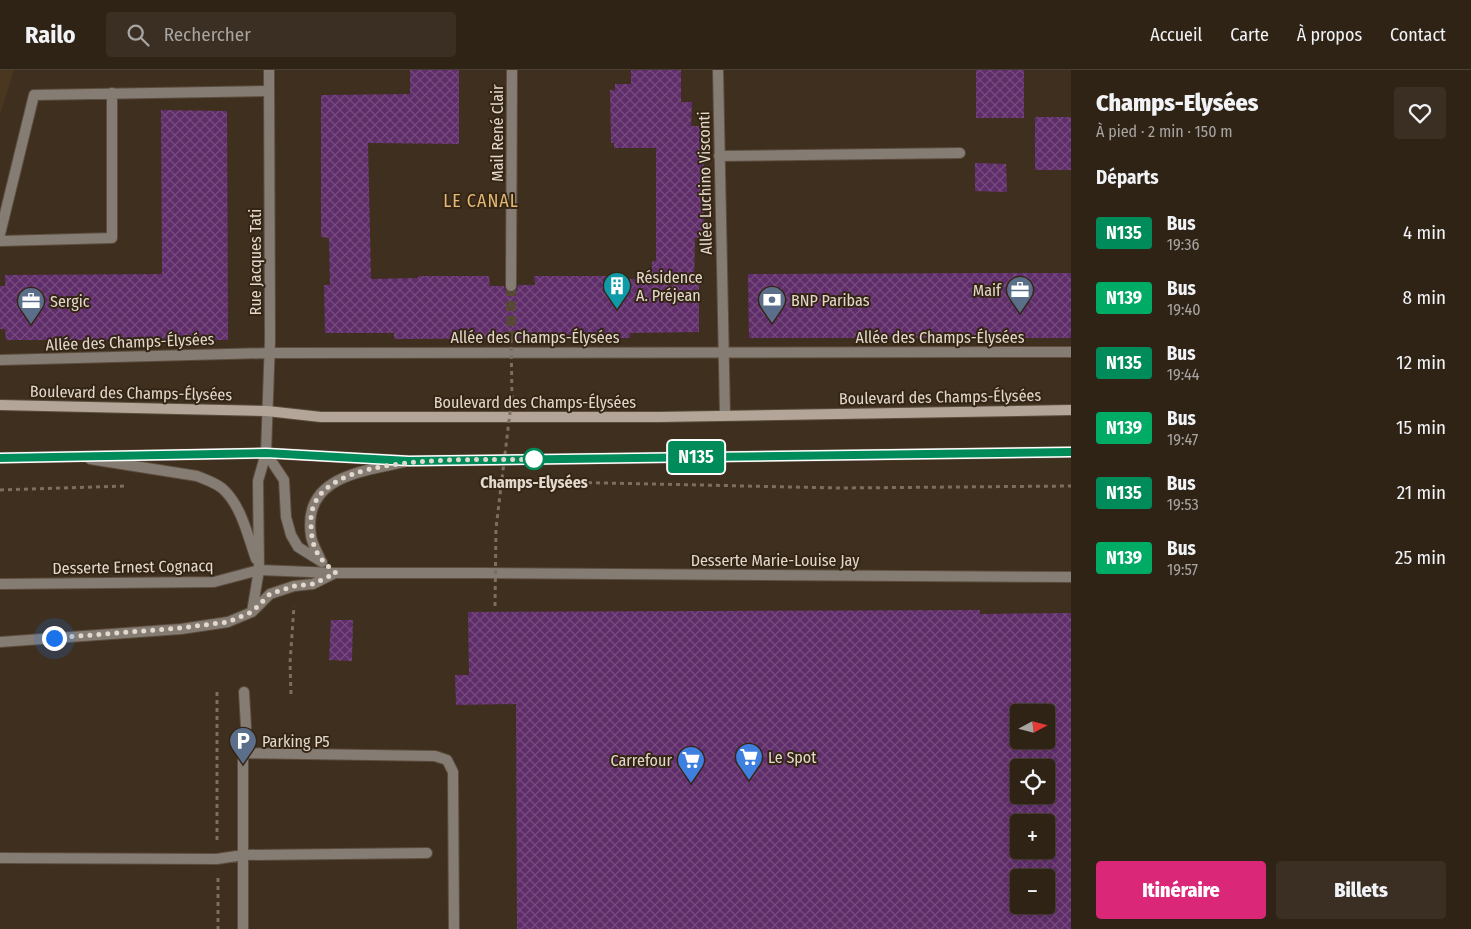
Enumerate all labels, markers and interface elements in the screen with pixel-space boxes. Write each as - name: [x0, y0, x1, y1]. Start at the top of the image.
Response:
- search box: [106, 12, 456, 57]
- text: Railo: [25, 21, 76, 49]
- icon: search: [124, 21, 152, 49]
- text: Rechercher: [164, 23, 251, 46]
- text: Accueil: [1150, 24, 1202, 46]
- text: Carte: [1230, 24, 1269, 46]
- text: À propos: [1297, 24, 1362, 46]
- text: Contact: [1390, 24, 1446, 46]
- street label: Mail René Clair: [488, 84, 507, 182]
- button: heart: [1394, 87, 1446, 139]
- text: Champs-Elysées: [1096, 89, 1258, 117]
- street label: Allée Luchino Visconti: [694, 111, 716, 255]
- text: À pied · 2 min · 150 m: [1096, 122, 1233, 141]
- text: Départs: [1096, 166, 1159, 189]
- district label: LE CANAL: [443, 190, 519, 212]
- street label: Rue Jacques Tati: [246, 209, 265, 315]
- text: Bus: [1167, 212, 1196, 235]
- text: 4 min: [1403, 221, 1446, 244]
- text: N135: [1106, 222, 1142, 244]
- text: 19:36: [1167, 235, 1199, 254]
- place label: Résidence A. Préjean: [636, 268, 703, 305]
- building icon: Résidence A. Préjean: [602, 271, 632, 310]
- office icon: Maif: [1005, 275, 1035, 314]
- text: Bus: [1167, 277, 1196, 300]
- place label: Maif: [973, 281, 1002, 300]
- bank icon: BNP Paribas: [757, 285, 787, 324]
- office icon: Sergic: [16, 286, 46, 325]
- text: 8 min: [1403, 286, 1446, 309]
- text: N139: [1106, 287, 1142, 309]
- place label: BNP Paribas: [791, 291, 870, 310]
- place label: Sergic: [50, 292, 90, 311]
- text: 19:40: [1167, 300, 1200, 319]
- street label: Allée des Champs-Élysées: [450, 328, 620, 347]
- street label: Allée des Champs-Élysées: [855, 328, 1025, 347]
- street label: Allée des Champs-Élysées: [45, 330, 215, 354]
- text: Bus: [1167, 342, 1196, 365]
- text: 12 min: [1396, 351, 1446, 374]
- text: N135: [1106, 352, 1142, 374]
- text: 19:44: [1167, 365, 1200, 384]
- street label: Boulevard des Champs-Élysées: [30, 382, 233, 404]
- street label: Boulevard des Champs-Élysées: [839, 386, 1042, 408]
- street label: Boulevard des Champs-Élysées: [434, 393, 636, 412]
- text: Bus: [1167, 407, 1196, 430]
- text: 15 min: [1396, 416, 1446, 439]
- text: N139: [1106, 417, 1142, 439]
- text: 19:47: [1167, 430, 1198, 449]
- line badge: N135: [661, 441, 731, 473]
- text: N135: [678, 446, 714, 468]
- marker: Champs-Elysées: [523, 448, 545, 470]
- text: Bus: [1167, 472, 1196, 495]
- place label: Champs-Elysées: [480, 473, 588, 492]
- text: 21 min: [1397, 481, 1446, 504]
- text: N135: [1106, 482, 1142, 504]
- text: 19:53: [1167, 495, 1199, 514]
- text: Bus: [1167, 537, 1196, 560]
- text: 25 min: [1395, 546, 1446, 569]
- text: N139: [1106, 547, 1142, 569]
- street label: Desserte Marie-Louise Jay: [691, 551, 860, 570]
- street label: Desserte Ernest Cognacq: [52, 556, 214, 578]
- text: 19:57: [1167, 560, 1198, 579]
- your location: [42, 626, 67, 651]
- north arrow: [1010, 704, 1055, 749]
- map controls: [1010, 704, 1055, 914]
- parking icon: Parking P5: [228, 726, 258, 765]
- place label: Parking P5: [262, 732, 330, 751]
- supermarket icon: Le Spot: [734, 742, 764, 781]
- supermarket icon: Carrefour: [676, 745, 706, 784]
- place label: Le Spot: [768, 748, 817, 767]
- place label: Carrefour: [610, 751, 672, 770]
- button: locate: [1010, 759, 1055, 804]
- button: +: [1010, 814, 1055, 859]
- button: Itinéraire: [1096, 861, 1266, 919]
- button: Billets: [1276, 861, 1446, 919]
- button: −: [1010, 869, 1055, 914]

